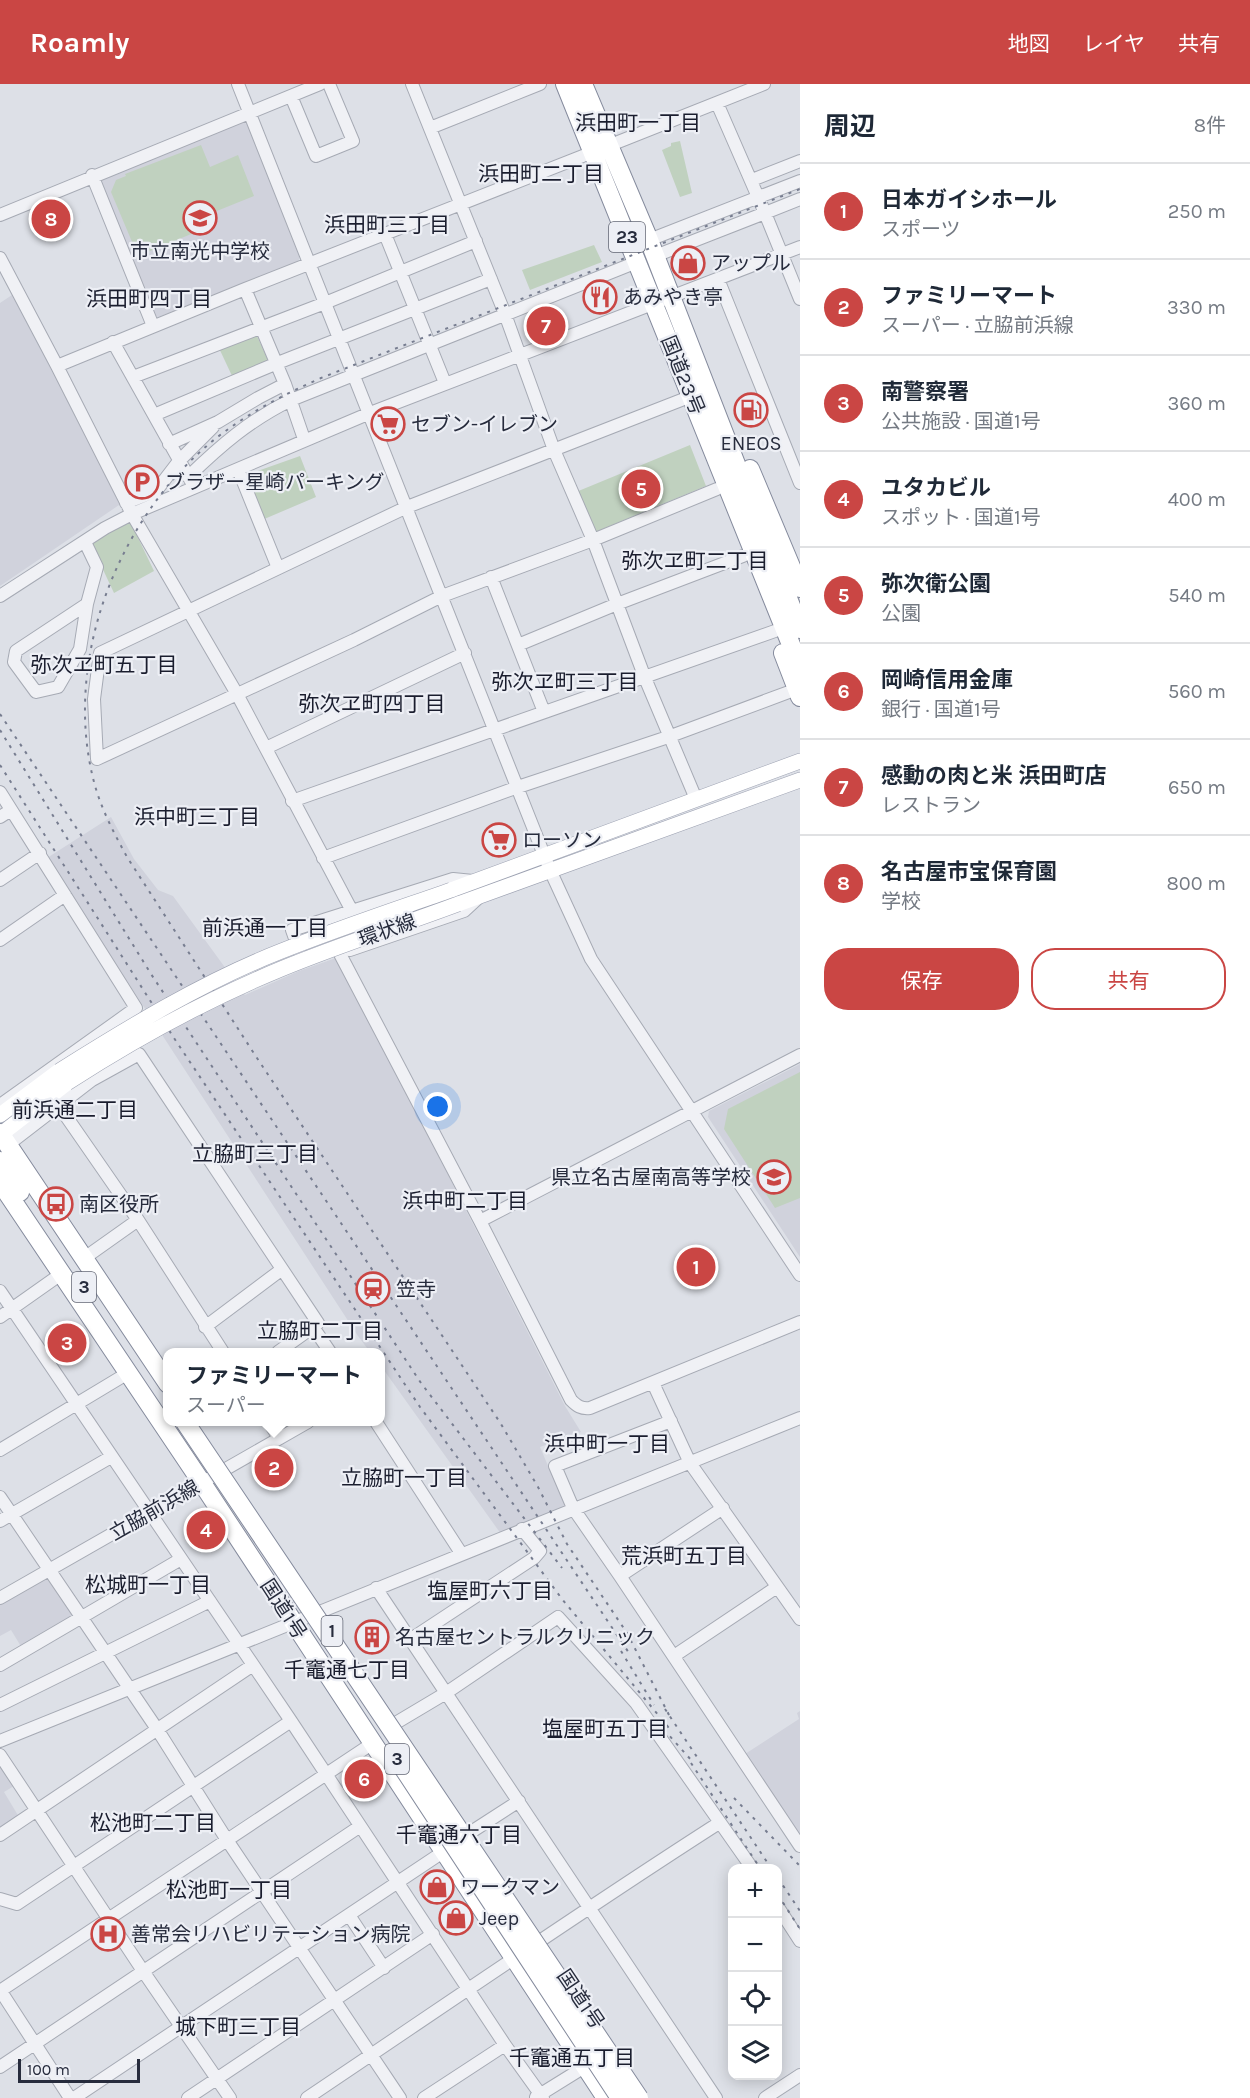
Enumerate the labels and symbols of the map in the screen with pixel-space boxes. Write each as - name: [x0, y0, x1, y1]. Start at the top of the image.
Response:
- district label: 浜田町一丁目: [575, 111, 701, 135]
- district label: 浜田町二丁目: [478, 162, 604, 186]
- pin: 8: [32, 196, 70, 242]
- school or university icon: 市立南光中学校: [182, 200, 218, 236]
- district label: 浜田町三丁目: [324, 213, 450, 237]
- road number: 23: [609, 222, 645, 252]
- place label: 市立南光中学校: [130, 240, 270, 263]
- shop icon: アップル: [670, 245, 706, 281]
- place label: アップル: [711, 252, 791, 275]
- restaurant icon: あみやき亭: [582, 279, 618, 315]
- place label: あみやき亭: [623, 286, 723, 309]
- district label: 浜田町四丁目: [86, 287, 212, 311]
- pin: 7: [526, 304, 566, 348]
- street label: 国道23号: [656, 332, 709, 418]
- fuel station icon: ENEOS: [733, 392, 769, 428]
- supermarket icon: セブン-イレブン: [370, 406, 406, 442]
- place label: セブン-イレブン: [411, 413, 558, 436]
- place label: ENEOS: [720, 432, 782, 455]
- parking icon: ブラザー星崎パーキング: [124, 464, 160, 500]
- pin: 5: [622, 466, 660, 512]
- place label: ブラザー星崎パーキング: [165, 471, 384, 494]
- district label: 弥次ヱ町二丁目: [622, 549, 769, 573]
- district label: 弥次ヱ町五丁目: [31, 653, 178, 677]
- district label: 弥次ヱ町三丁目: [492, 670, 639, 694]
- district label: 弥次ヱ町四丁目: [299, 692, 446, 716]
- district label: 浜中町三丁目: [134, 805, 260, 829]
- supermarket icon: ローソン: [481, 822, 517, 858]
- place label: ローソン: [522, 829, 602, 852]
- street label: 環状線: [355, 909, 419, 952]
- district label: 前浜通一丁目: [202, 916, 328, 940]
- your location: [423, 1092, 452, 1121]
- district label: 前浜通二丁目: [12, 1098, 138, 1122]
- district label: 立脇町三丁目: [192, 1142, 318, 1166]
- school or university icon: 県立名古屋南高等学校: [756, 1159, 792, 1195]
- place label: 県立名古屋南高等学校: [551, 1166, 751, 1189]
- bus stop icon: 南区役所: [38, 1186, 74, 1222]
- district label: 浜中町二丁目: [402, 1189, 528, 1213]
- place label: 南区役所: [79, 1193, 159, 1216]
- pin: 1: [676, 1244, 716, 1290]
- station icon: 笠寺: [355, 1271, 391, 1307]
- road number: 3: [72, 1272, 96, 1302]
- place label: 笠寺: [396, 1278, 436, 1301]
- district label: 立脇町二丁目: [257, 1319, 383, 1343]
- pin: 3: [48, 1320, 86, 1366]
- district label: 浜中町一丁目: [544, 1432, 670, 1456]
- pin: 2: [254, 1446, 294, 1490]
- district label: 立脇町一丁目: [341, 1466, 467, 1490]
- street label: 立脇前浜線: [105, 1475, 203, 1545]
- pin: 4: [186, 1508, 226, 1552]
- district label: 荒浜町五丁目: [621, 1544, 747, 1568]
- district label: 松城町一丁目: [85, 1573, 211, 1597]
- street label: 国道1号: [256, 1575, 311, 1643]
- district label: 塩屋町六丁目: [427, 1579, 553, 1603]
- road number: 1: [322, 1616, 342, 1646]
- building icon: 名古屋セントラルクリニック: [354, 1619, 390, 1655]
- place label: 名古屋セントラルクリニック: [395, 1626, 655, 1649]
- district label: 千竈通七丁目: [284, 1658, 410, 1682]
- district label: 塩屋町五丁目: [542, 1717, 668, 1741]
- road number: 3: [385, 1744, 409, 1774]
- pin: 6: [344, 1756, 384, 1802]
- district label: 松池町二丁目: [90, 1811, 216, 1835]
- district label: 千竈通六丁目: [396, 1823, 522, 1847]
- shop icon: ワークマン: [419, 1869, 455, 1905]
- place label: ワークマン: [460, 1876, 560, 1899]
- district label: 松池町一丁目: [166, 1878, 292, 1902]
- shop icon: Jeep: [438, 1900, 474, 1936]
- place label: Jeep: [479, 1907, 519, 1930]
- hospital icon: 善常会リハビリテーション病院: [90, 1916, 126, 1952]
- place label: 善常会リハビリテーション病院: [131, 1923, 411, 1946]
- street label: 国道1号: [552, 1965, 609, 2033]
- district label: 城下町三丁目: [175, 2015, 301, 2039]
- district label: 千竈通五丁目: [509, 2046, 635, 2070]
- scale bar: [18, 2056, 140, 2084]

